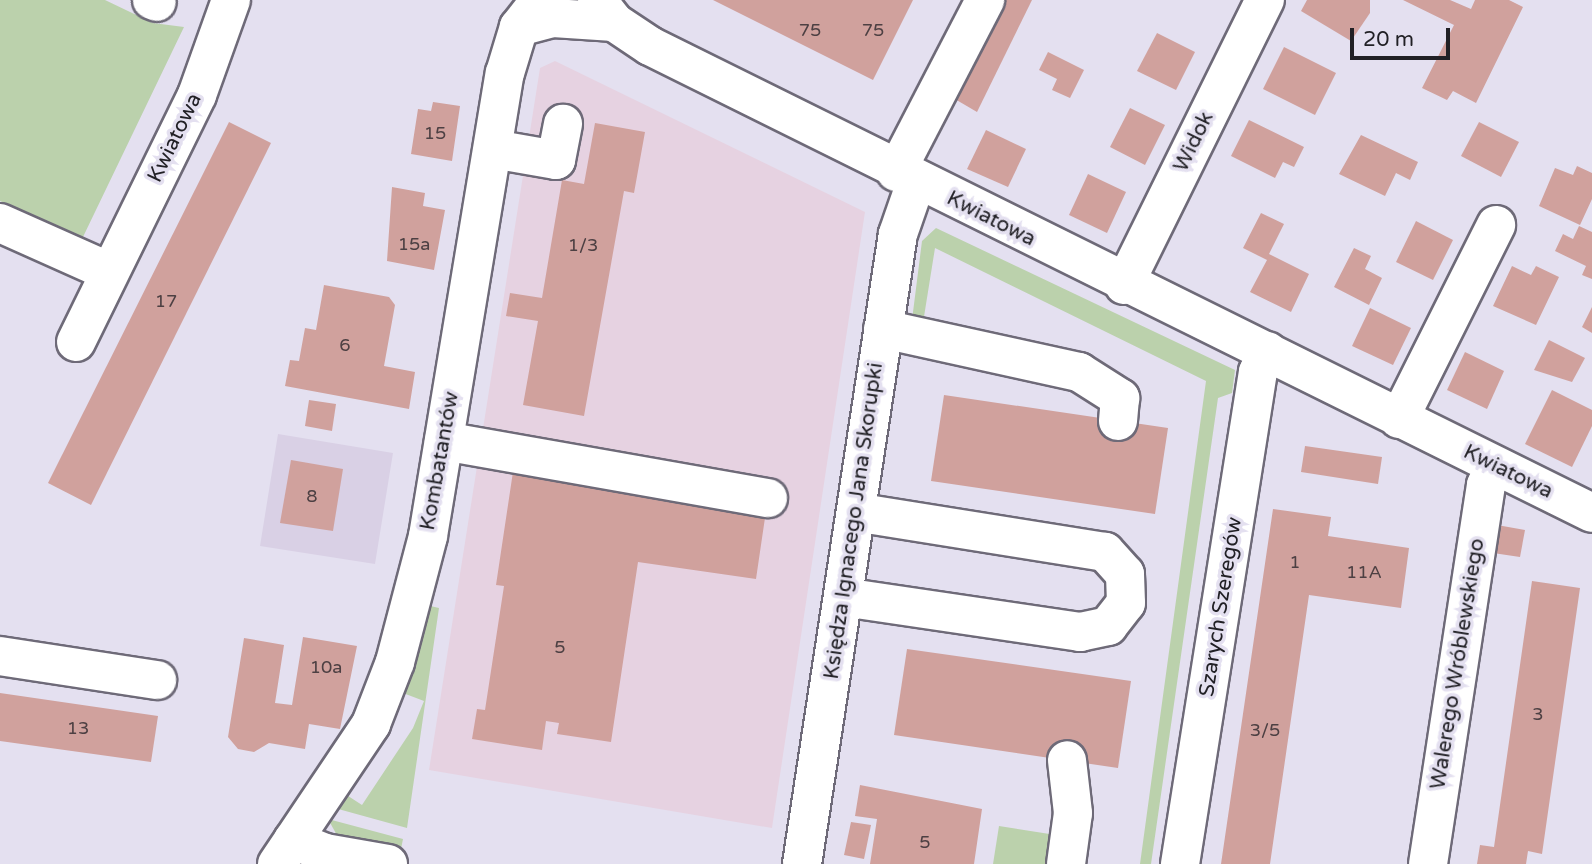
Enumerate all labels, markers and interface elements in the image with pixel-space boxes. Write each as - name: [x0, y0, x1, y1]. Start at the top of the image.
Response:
- scale bar: [1354, 14, 1454, 58]
- house number: 75: [799, 19, 821, 41]
- house number: 75: [862, 19, 884, 41]
- text: 20 m: [1363, 27, 1414, 52]
- street label: Kwiatowa: [143, 89, 207, 187]
- street label: Widok: [1169, 108, 1219, 176]
- house number: 15: [424, 122, 446, 144]
- street label: Kwiatowa: [942, 186, 1040, 252]
- house number: 15a: [398, 233, 430, 255]
- house number: 1/3: [568, 234, 598, 256]
- house number: 17: [155, 290, 177, 312]
- house number: 6: [339, 334, 351, 356]
- street label: Księdza Ignacego Jana Skorupki: [819, 361, 889, 681]
- street label: Kombatantów: [415, 390, 465, 532]
- street label: Kwiatowa: [1459, 440, 1557, 504]
- house number: 8: [306, 485, 318, 507]
- street label: Szarych Szeregów: [1194, 516, 1248, 698]
- street label: Walerego Wróblewskiego: [1426, 537, 1490, 791]
- house number: 1: [1289, 551, 1301, 573]
- house number: 11A: [1346, 561, 1382, 583]
- house number: 5: [554, 636, 566, 658]
- house number: 10a: [310, 656, 342, 678]
- house number: 3: [1532, 703, 1544, 725]
- house number: 13: [67, 717, 89, 739]
- house number: 3/5: [1250, 719, 1280, 741]
- house number: 5: [919, 831, 931, 853]

